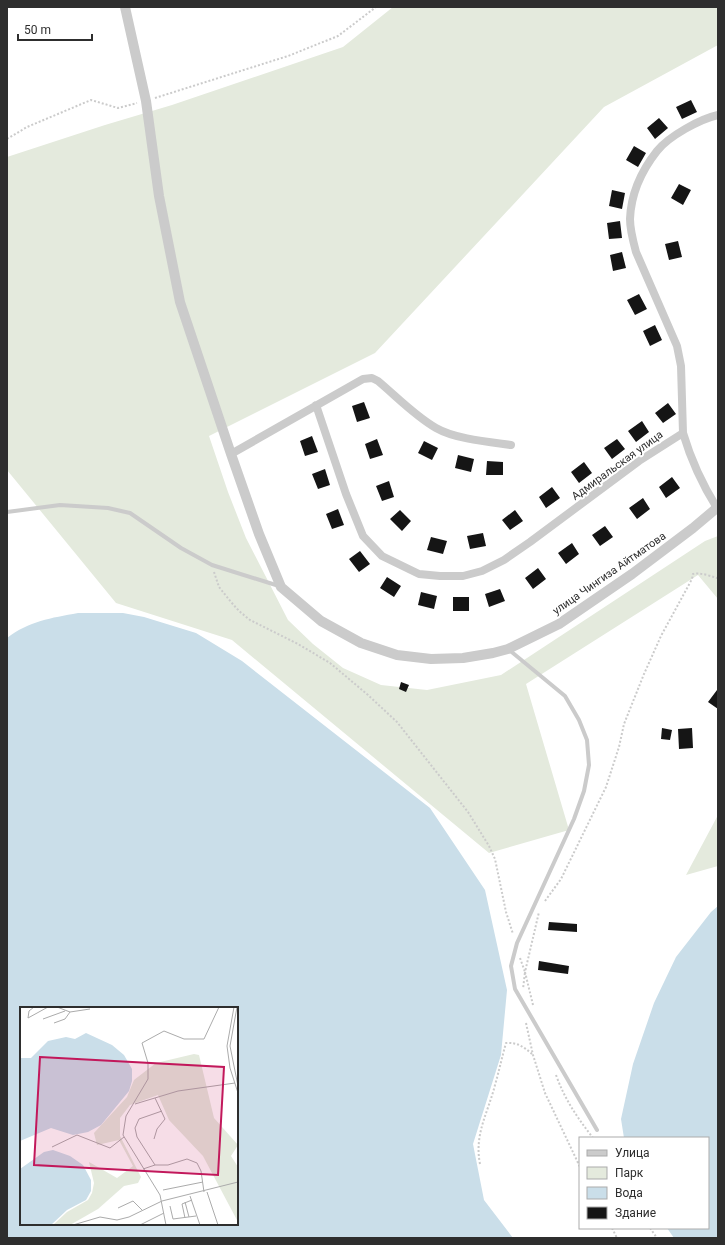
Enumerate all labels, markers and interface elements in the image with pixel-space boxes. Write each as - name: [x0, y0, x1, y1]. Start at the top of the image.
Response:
- scale bar: [18, 16, 92, 42]
- text: 50 m: [24, 23, 51, 37]
- street label: Адмиральская улица: [569, 428, 665, 503]
- street label: улица Чингиза Айтматова: [550, 529, 668, 617]
- inset map: [20, 1007, 238, 1225]
- legend: [579, 1137, 709, 1229]
- text: Улица: [615, 1146, 650, 1160]
- text: Парк: [615, 1166, 644, 1180]
- text: Вода: [615, 1186, 643, 1200]
- text: Здание: [615, 1206, 656, 1220]

